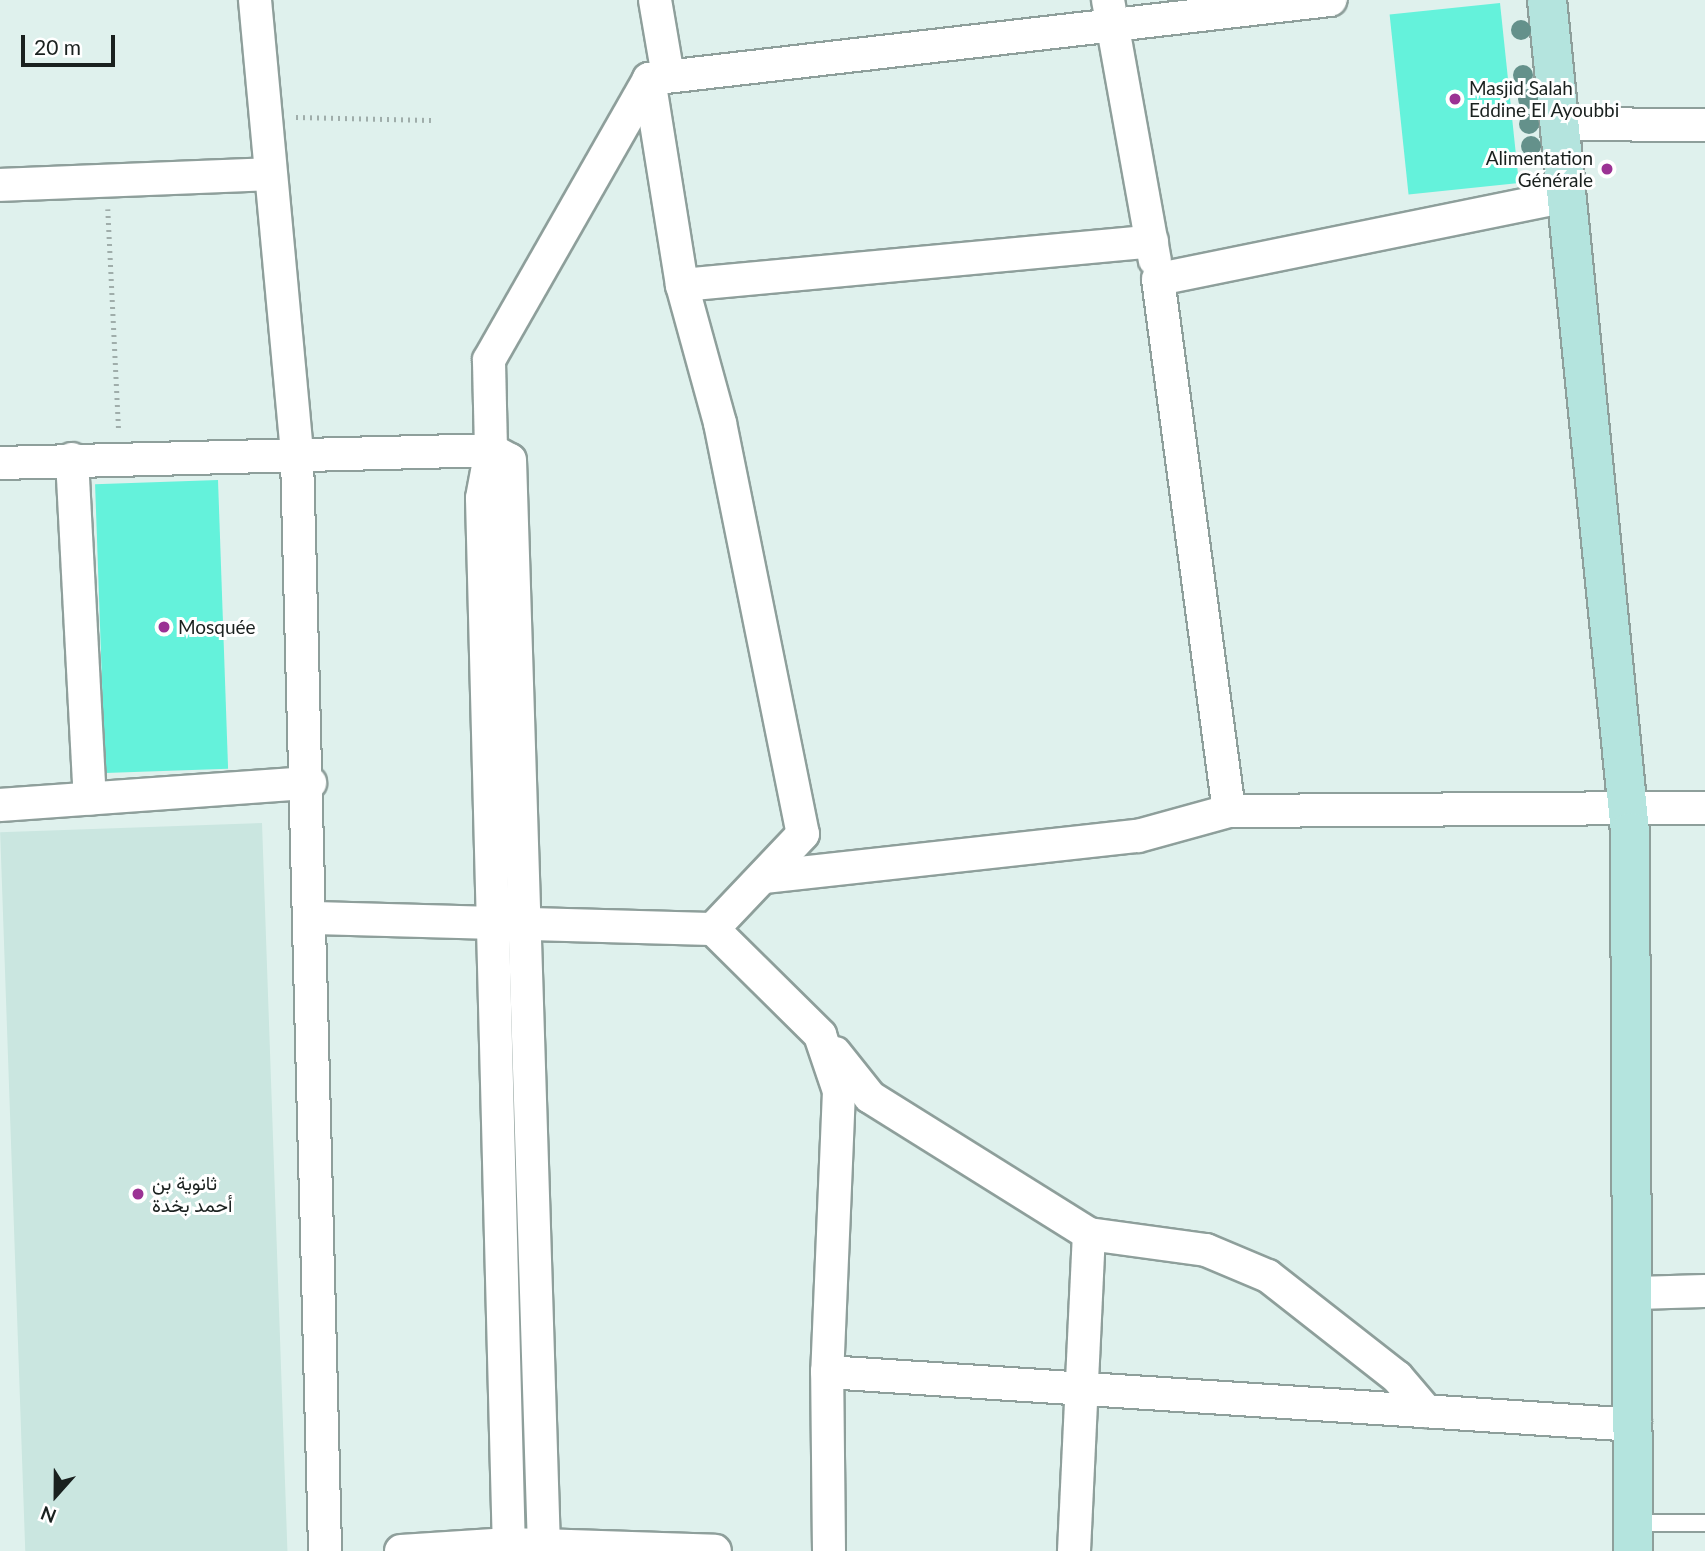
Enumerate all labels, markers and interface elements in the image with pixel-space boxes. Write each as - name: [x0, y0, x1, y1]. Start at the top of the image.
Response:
- scale bar: [24, 21, 119, 65]
- text: 20 m: [34, 34, 81, 59]
- place label: Masjid Salah Eddine El Ayoubbi: [1469, 77, 1620, 121]
- marker: Masjid Salah Eddine El Ayoubbi: [1447, 91, 1463, 107]
- place label: Alimentation Générale: [1486, 147, 1593, 191]
- marker: Alimentation Générale: [1599, 161, 1615, 177]
- place label: Mosquée: [178, 616, 256, 638]
- marker: Mosquée: [156, 619, 172, 635]
- place label: ثانوية بن أحمد بخدة: [152, 1172, 233, 1216]
- marker: ثانوية بن أحمد بخدة: [130, 1186, 146, 1202]
- north arrow: [21, 1460, 91, 1530]
- text: N: [37, 1502, 59, 1528]

